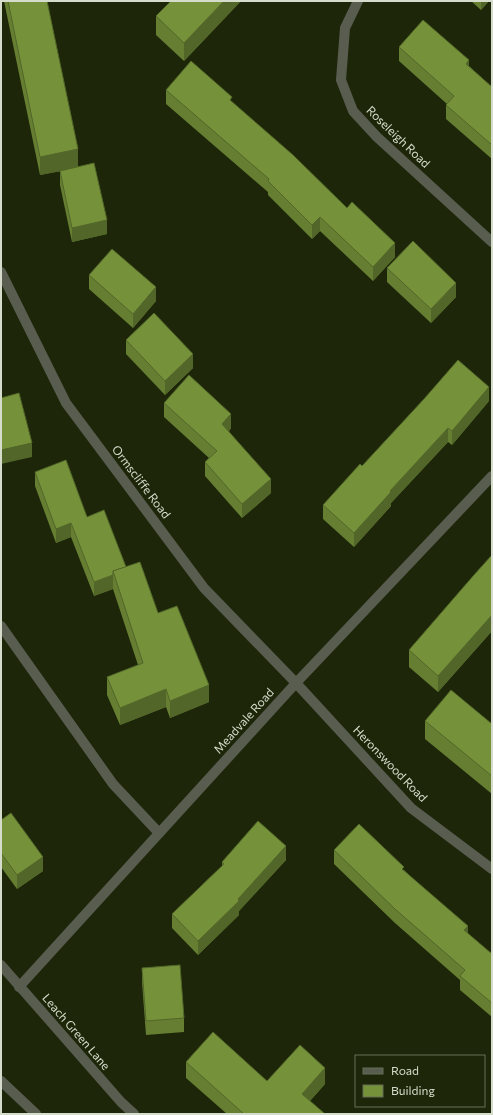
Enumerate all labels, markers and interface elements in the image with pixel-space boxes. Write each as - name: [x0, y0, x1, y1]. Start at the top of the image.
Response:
- street label: Roseleigh Road: [364, 103, 433, 170]
- street label: Ormscliffe Road: [110, 442, 174, 521]
- street label: Meadvale Road: [210, 685, 276, 756]
- street label: Heronswood Road: [351, 722, 431, 804]
- street label: Leach Green Lane: [40, 990, 114, 1072]
- legend: [355, 1055, 485, 1107]
- text: Road: [391, 1063, 419, 1077]
- text: Building: [391, 1083, 435, 1097]

